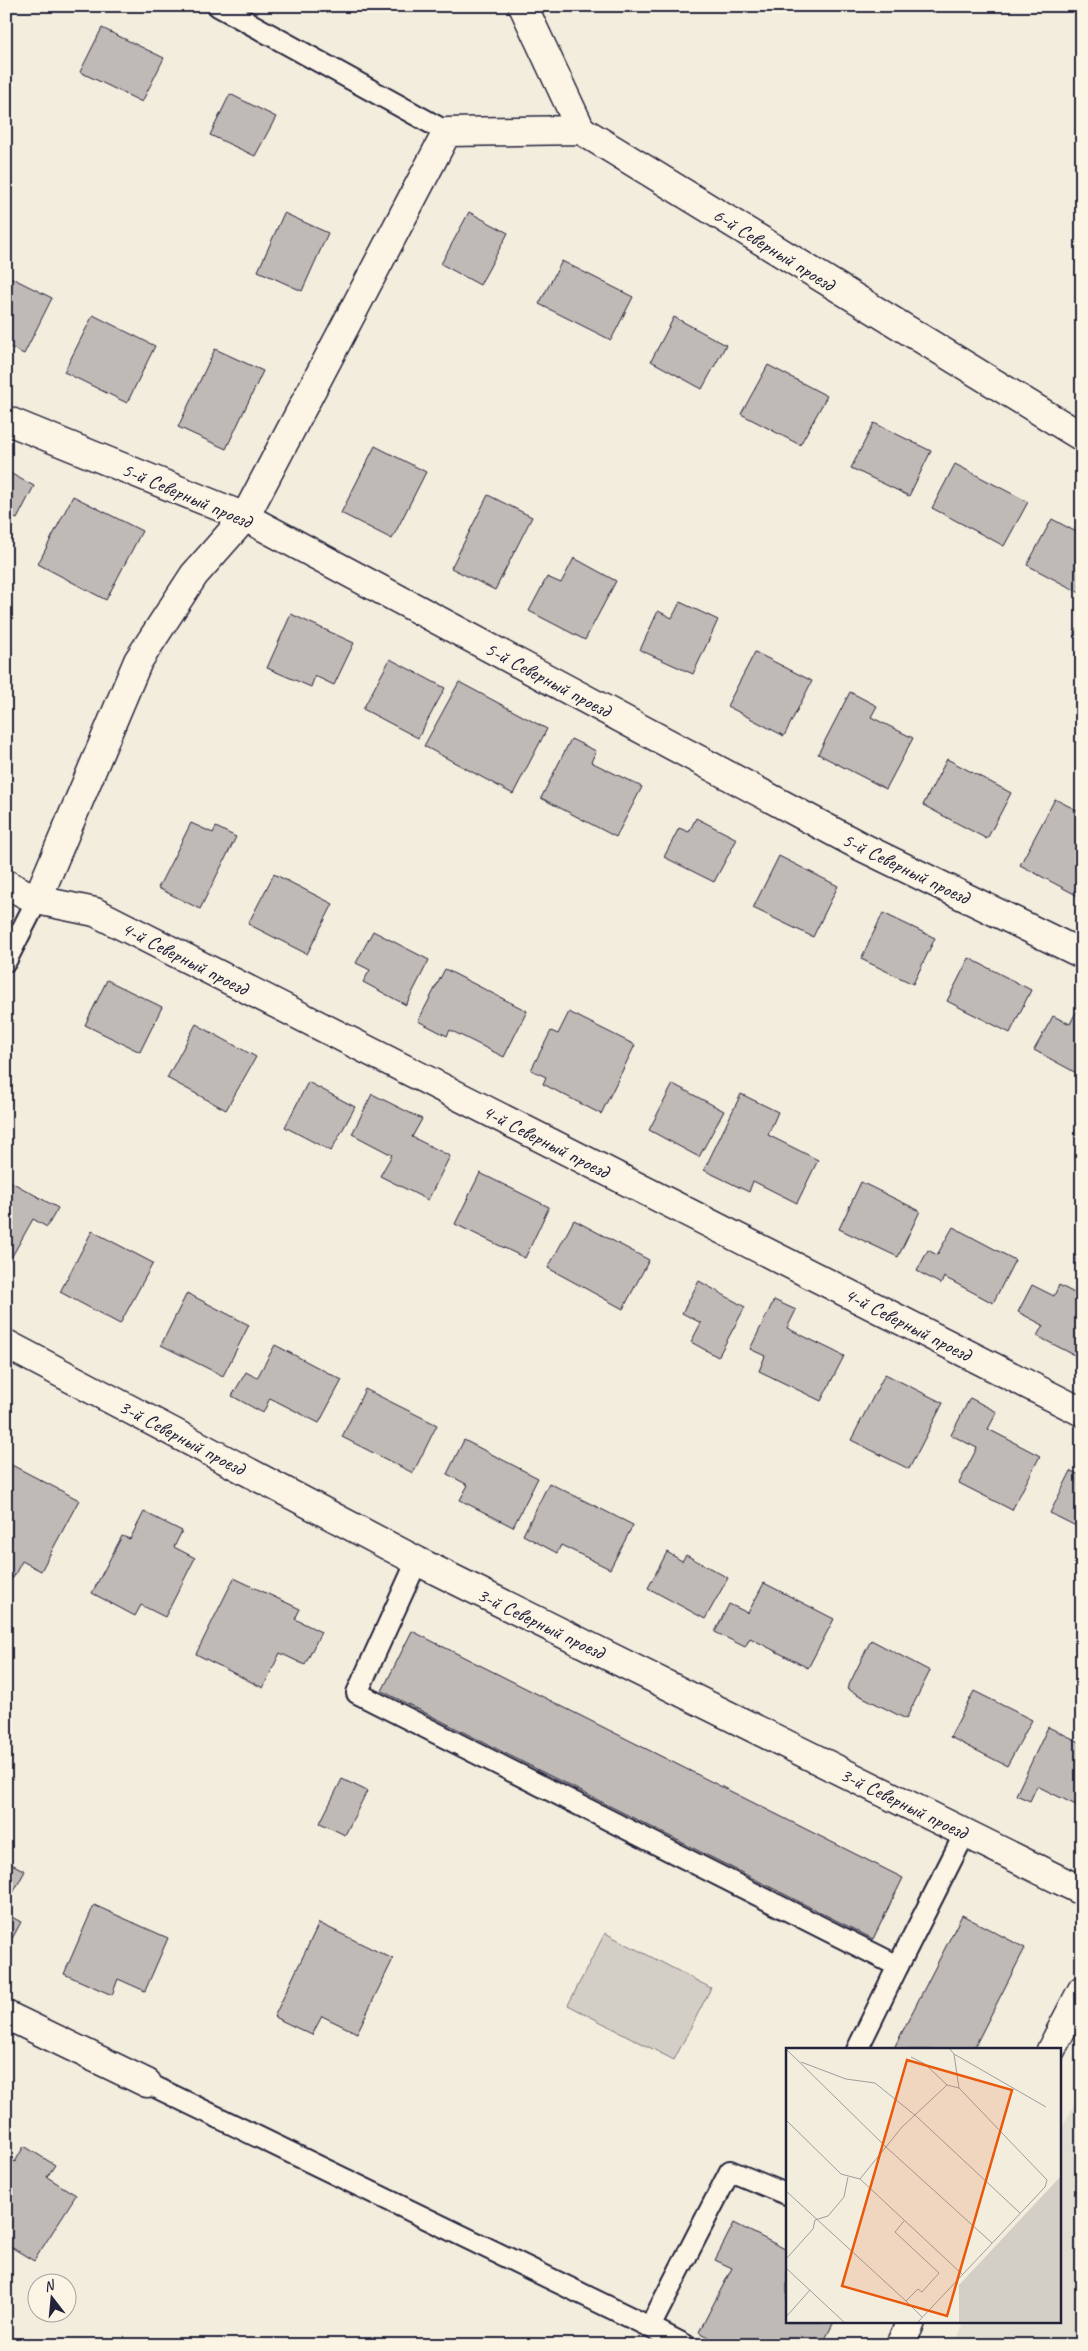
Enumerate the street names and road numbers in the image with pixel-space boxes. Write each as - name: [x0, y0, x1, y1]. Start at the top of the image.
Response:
- street label: 6-й Северный проезд: [708, 202, 841, 298]
- street label: 5-й Северный проезд: [118, 457, 257, 535]
- street label: 5-й Северный проезд: [481, 636, 617, 724]
- street label: 5-й Северный проезд: [838, 827, 975, 911]
- street label: 4-й Северный проезд: [117, 916, 254, 1002]
- street label: 4-й Северный проезд: [478, 1099, 615, 1185]
- street label: 4-й Северный проезд: [840, 1282, 977, 1368]
- street label: 3-й Северный проезд: [115, 1394, 251, 1482]
- street label: 3-й Северный проезд: [473, 1582, 610, 1666]
- street label: 3-й Северный проезд: [836, 1762, 973, 1846]

